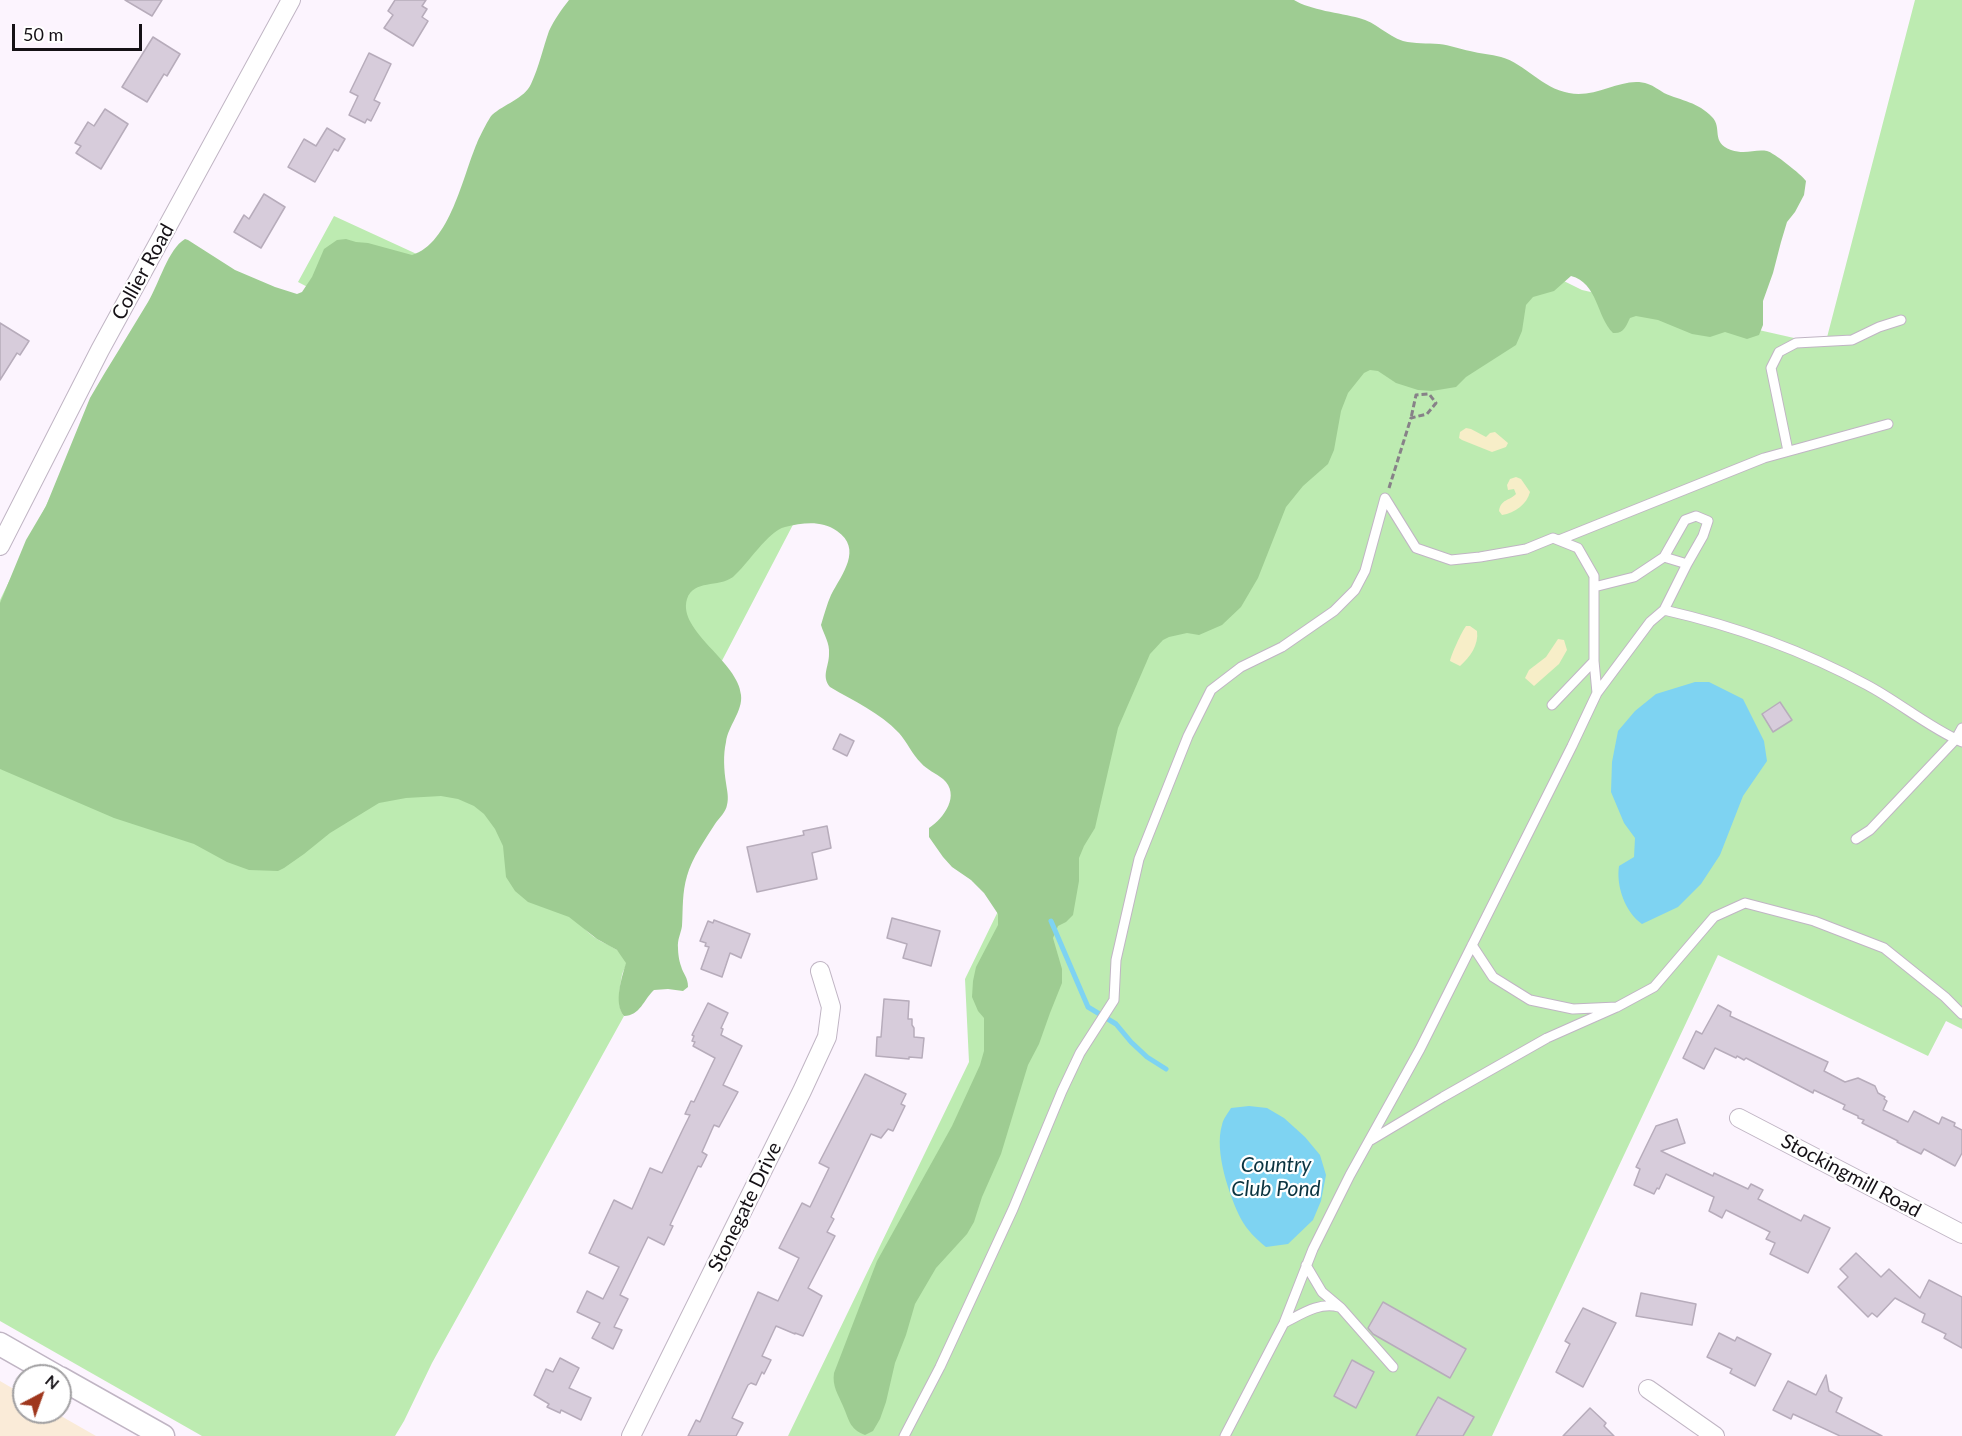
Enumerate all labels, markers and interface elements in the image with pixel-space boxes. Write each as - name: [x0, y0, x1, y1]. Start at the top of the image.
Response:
- scale bar: [15, 12, 146, 50]
- text: 50 m: [23, 23, 63, 45]
- street label: Collier Road: [107, 220, 179, 324]
- street label: Stockingmill Road: [1777, 1129, 1925, 1223]
- street label: Stonegate Drive: [703, 1138, 787, 1276]
- water label: Country Club Pond: [1231, 1152, 1321, 1202]
- north arrow: [12, 1364, 72, 1424]
- text: N: [42, 1370, 64, 1393]

